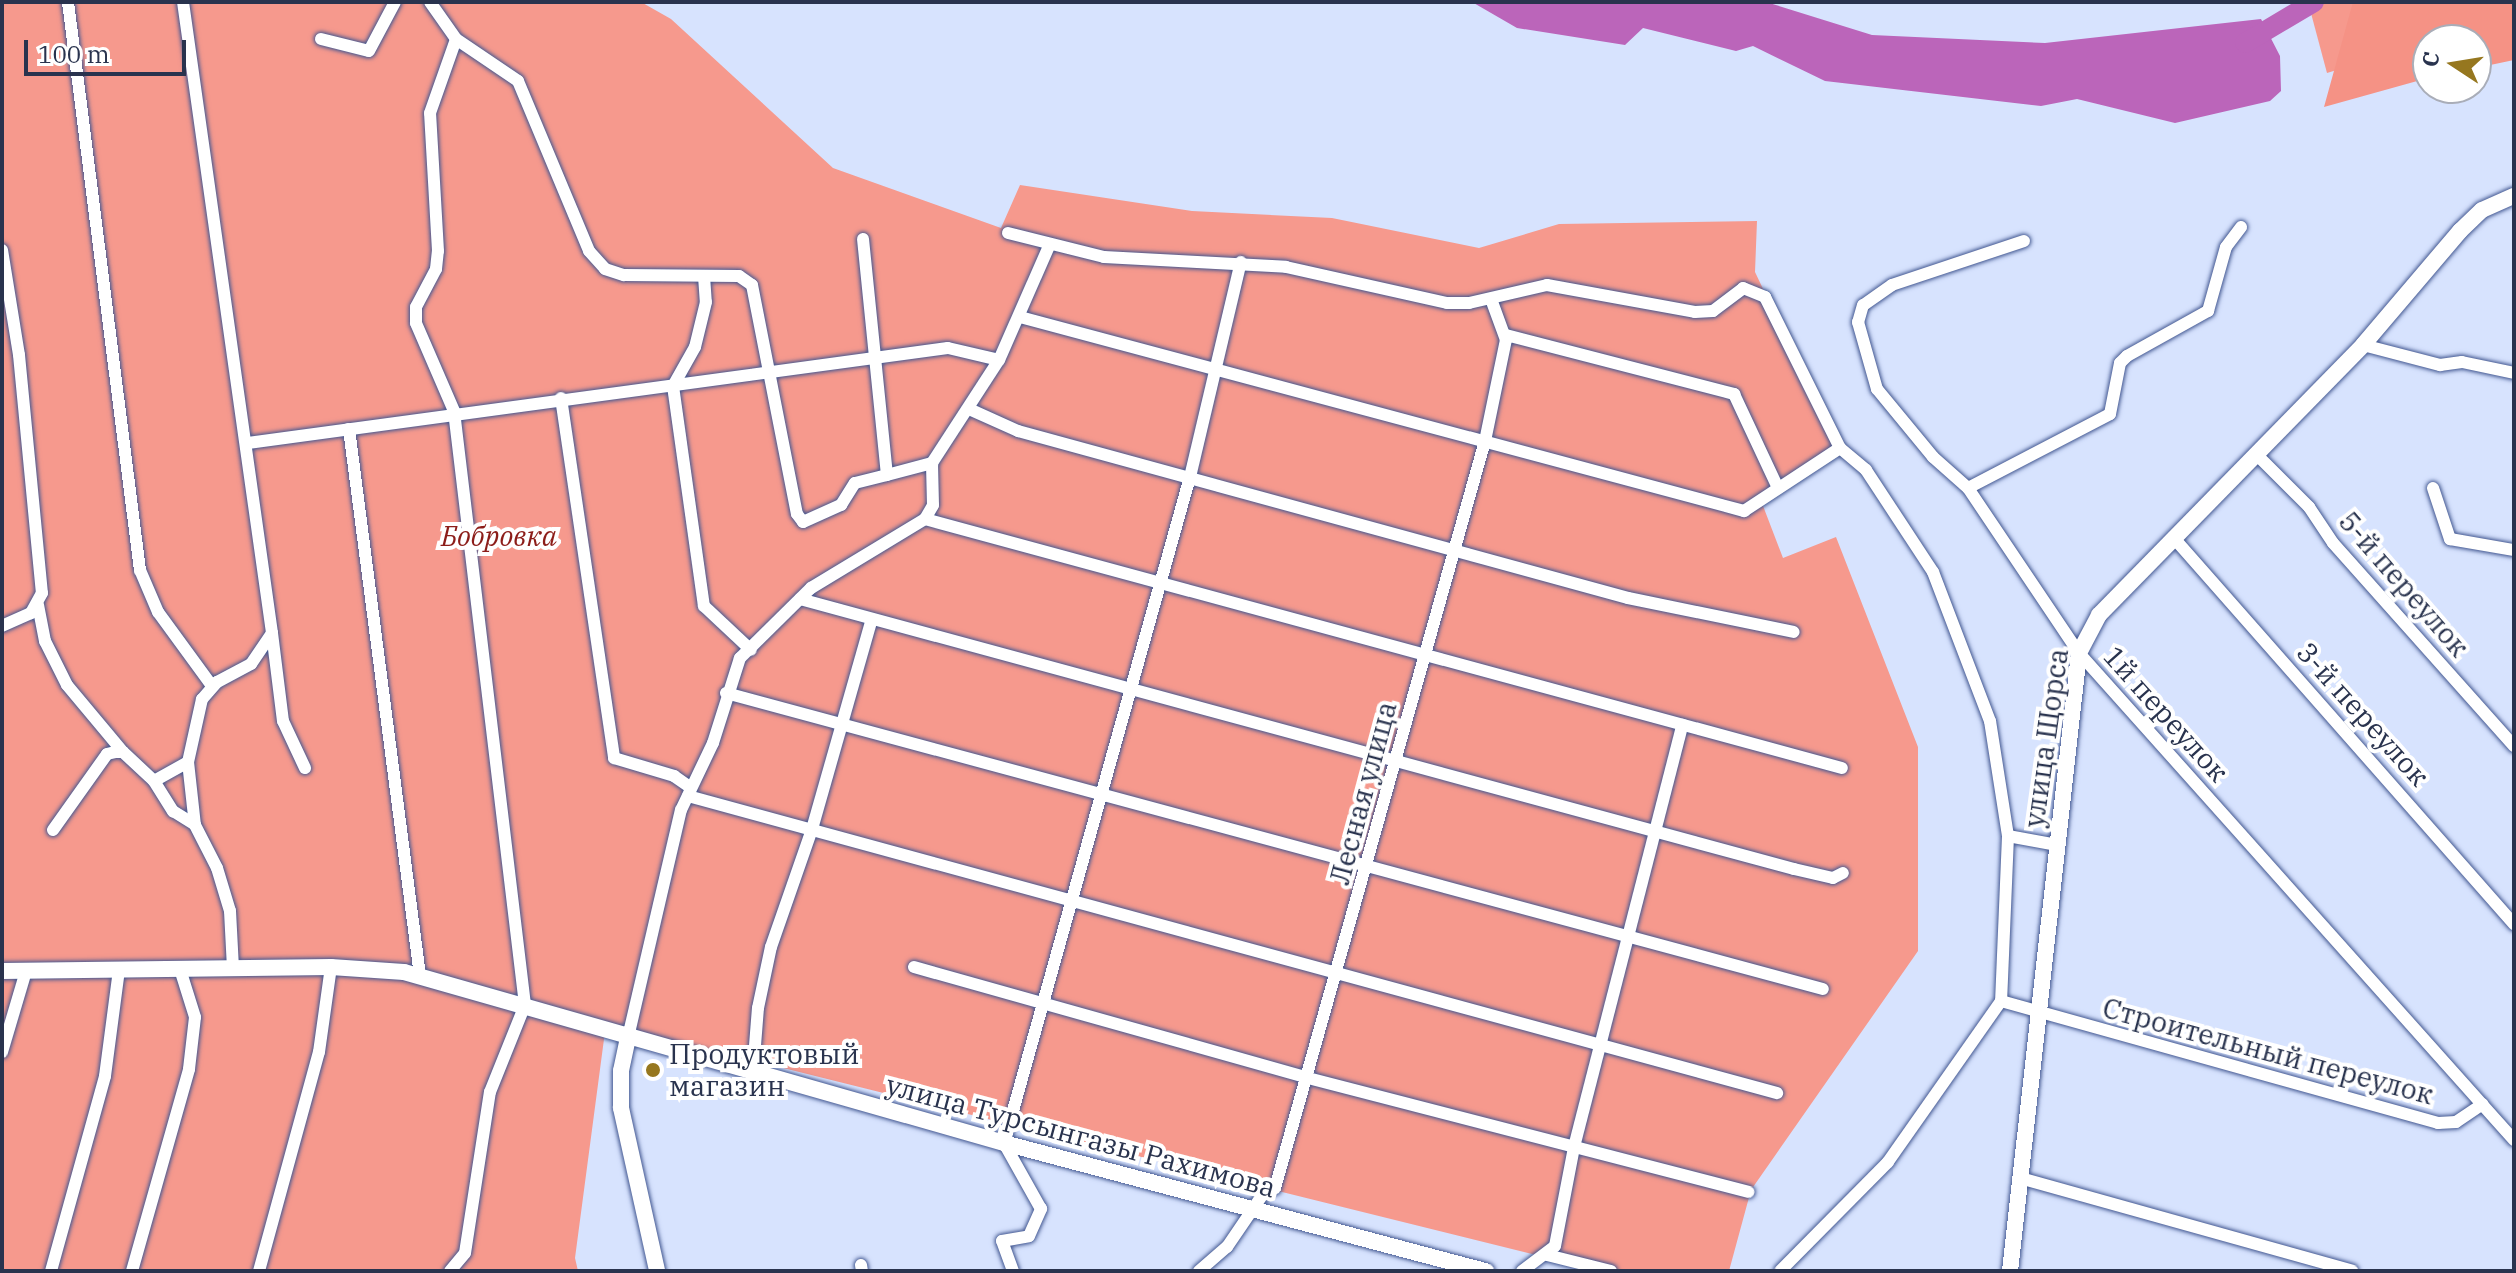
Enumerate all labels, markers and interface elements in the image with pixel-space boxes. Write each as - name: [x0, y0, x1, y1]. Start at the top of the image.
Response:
- scale bar: [28, 24, 190, 74]
- north arrow: [2412, 24, 2492, 104]
- text: 100 m: [38, 38, 110, 70]
- text: С: [2414, 49, 2446, 70]
- street label: 5-й переулок: [2332, 505, 2476, 663]
- park label: Бобровка: [441, 519, 557, 553]
- street label: 3-й переулок: [2290, 635, 2436, 793]
- street label: 1й переулок: [2097, 639, 2235, 789]
- street label: улица Щорса: [2017, 646, 2075, 830]
- street label: Лесная улица: [1322, 698, 1404, 888]
- street label: Строительный переулок: [2099, 991, 2437, 1111]
- place label: Продуктовый магазин: [669, 1037, 859, 1103]
- marker: Продуктовый магазин: [644, 1061, 662, 1079]
- street label: улица Турсынгазы Рахимова: [882, 1068, 1280, 1204]

